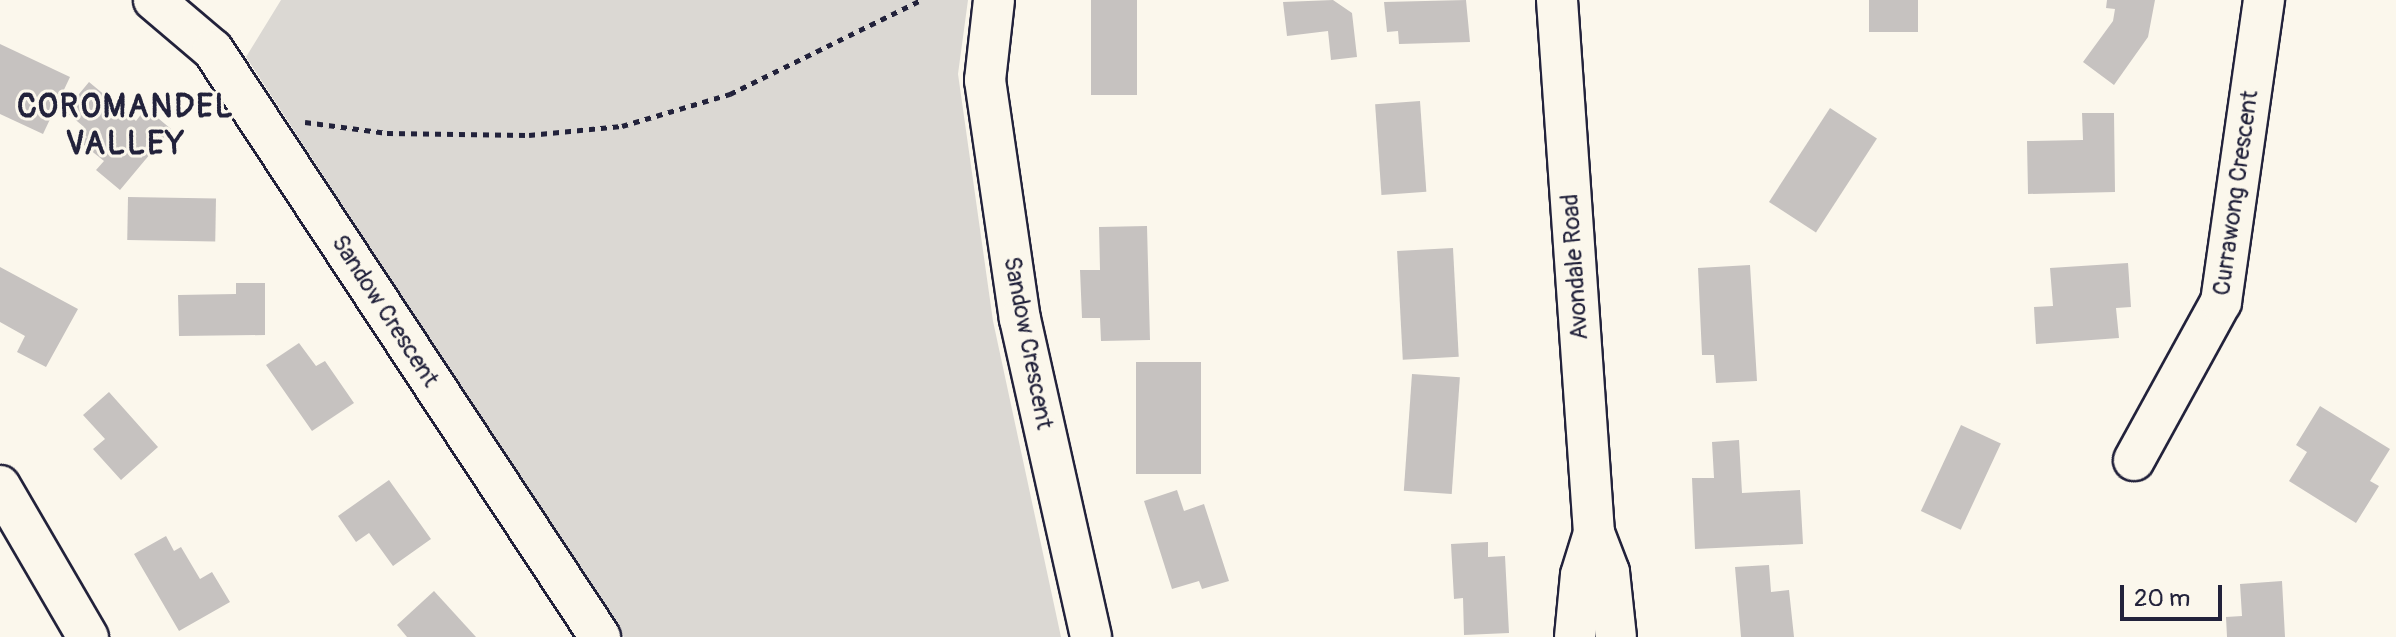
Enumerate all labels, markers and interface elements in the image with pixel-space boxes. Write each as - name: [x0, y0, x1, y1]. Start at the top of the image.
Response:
- district label: COROMANDEL VALLEY: [17, 89, 235, 164]
- street label: Currawong Crescent: [2207, 89, 2265, 297]
- street label: Avondale Road: [1556, 193, 1594, 341]
- street label: Sandow Crescent: [325, 230, 445, 392]
- street label: Sandow Crescent: [997, 254, 1059, 432]
- scale bar: [2124, 569, 2226, 619]
- text: 20 m: [2134, 584, 2190, 613]

